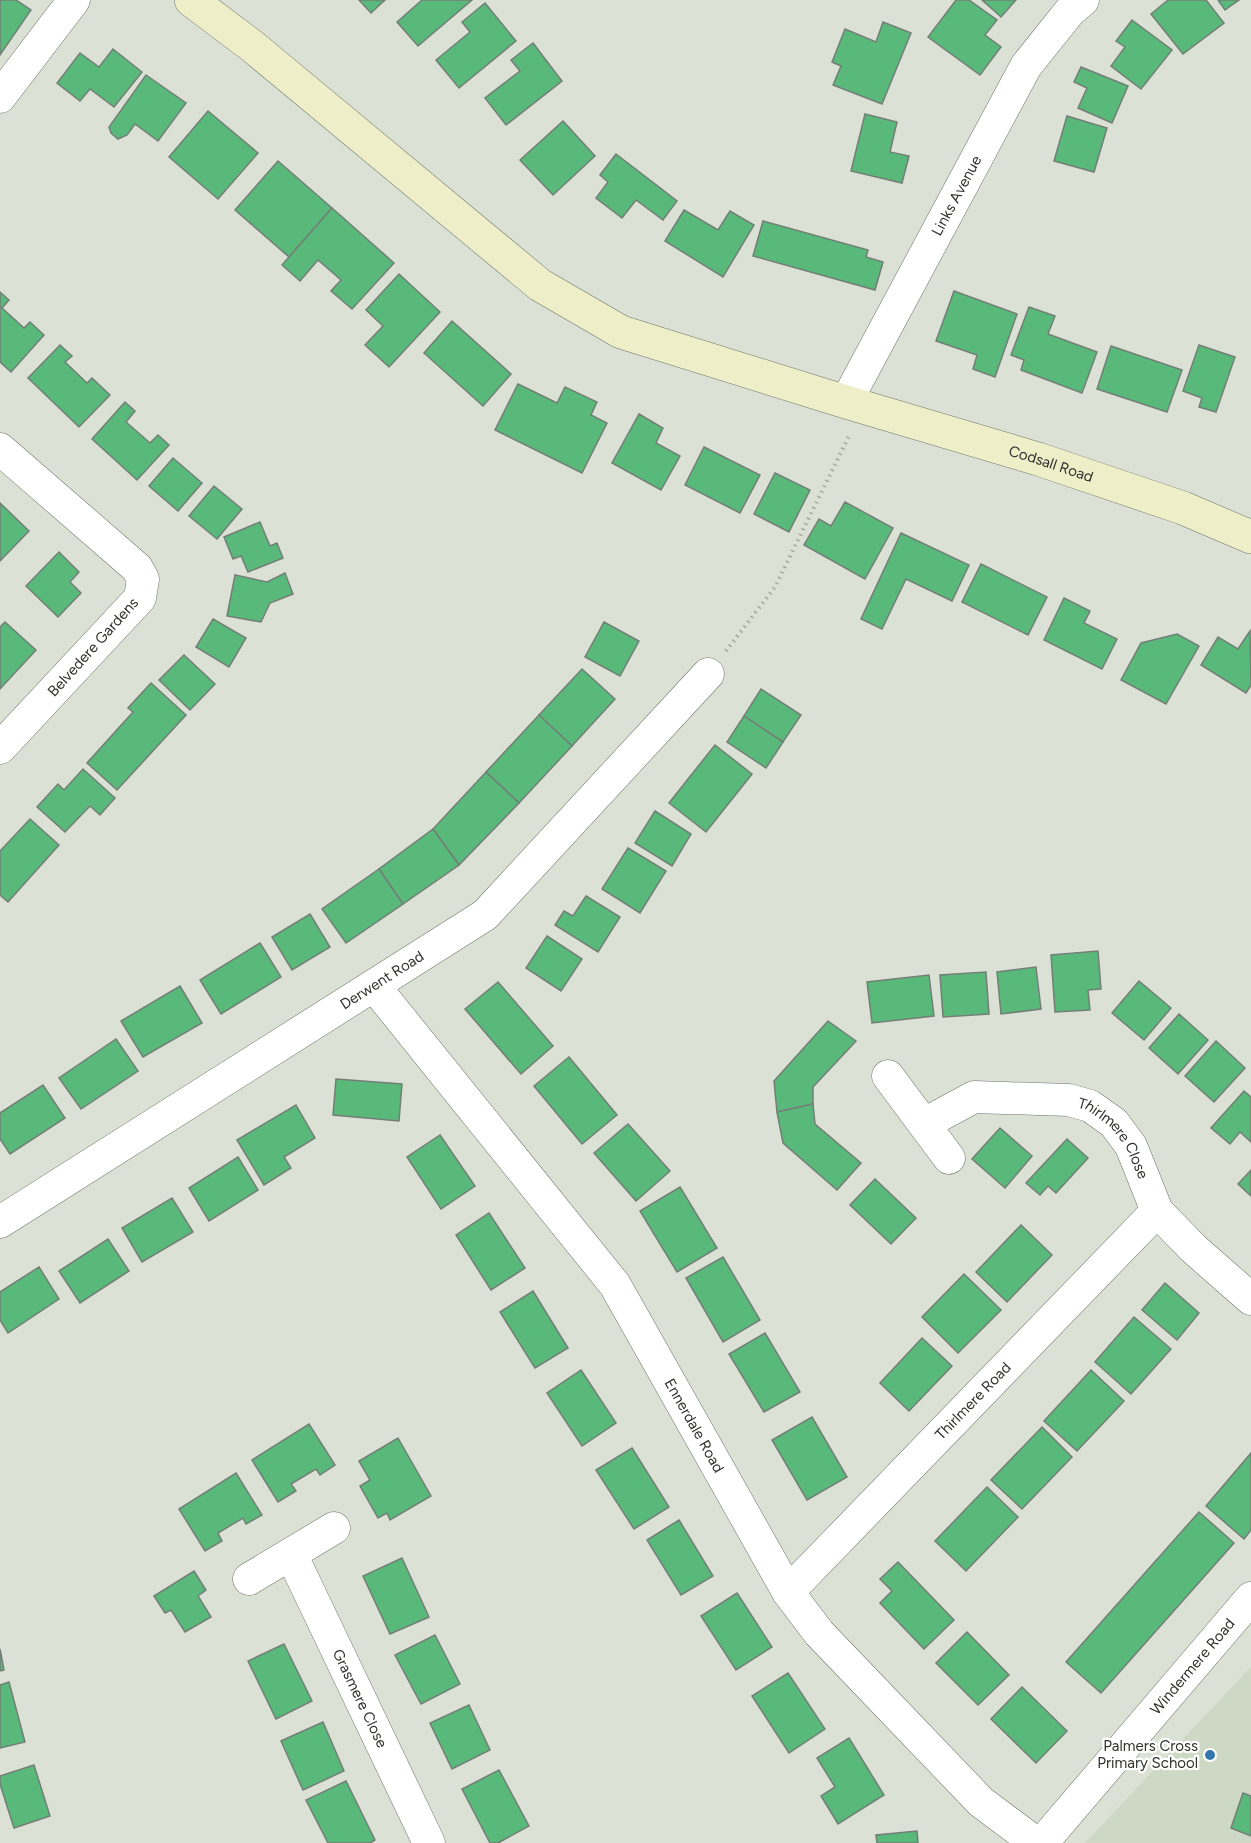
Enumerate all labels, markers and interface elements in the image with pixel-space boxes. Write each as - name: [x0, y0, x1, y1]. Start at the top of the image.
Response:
- street label: Links Avenue: [928, 152, 985, 239]
- street label: Codsall Road: [1007, 442, 1096, 486]
- street label: Belvedere Gardens: [44, 594, 142, 700]
- street label: Derwent Road: [337, 947, 427, 1013]
- street label: Thirlmere Close: [1076, 1094, 1152, 1181]
- street label: Thirlmere Road: [931, 1358, 1015, 1443]
- street label: Ennerdale Road: [661, 1375, 728, 1476]
- street label: Windermere Road: [1147, 1615, 1239, 1718]
- street label: Grasmere Close: [329, 1646, 391, 1751]
- place label: Palmers Cross Primary School: [1097, 1737, 1198, 1772]
- marker: Palmers Cross Primary School: [1203, 1748, 1217, 1762]

